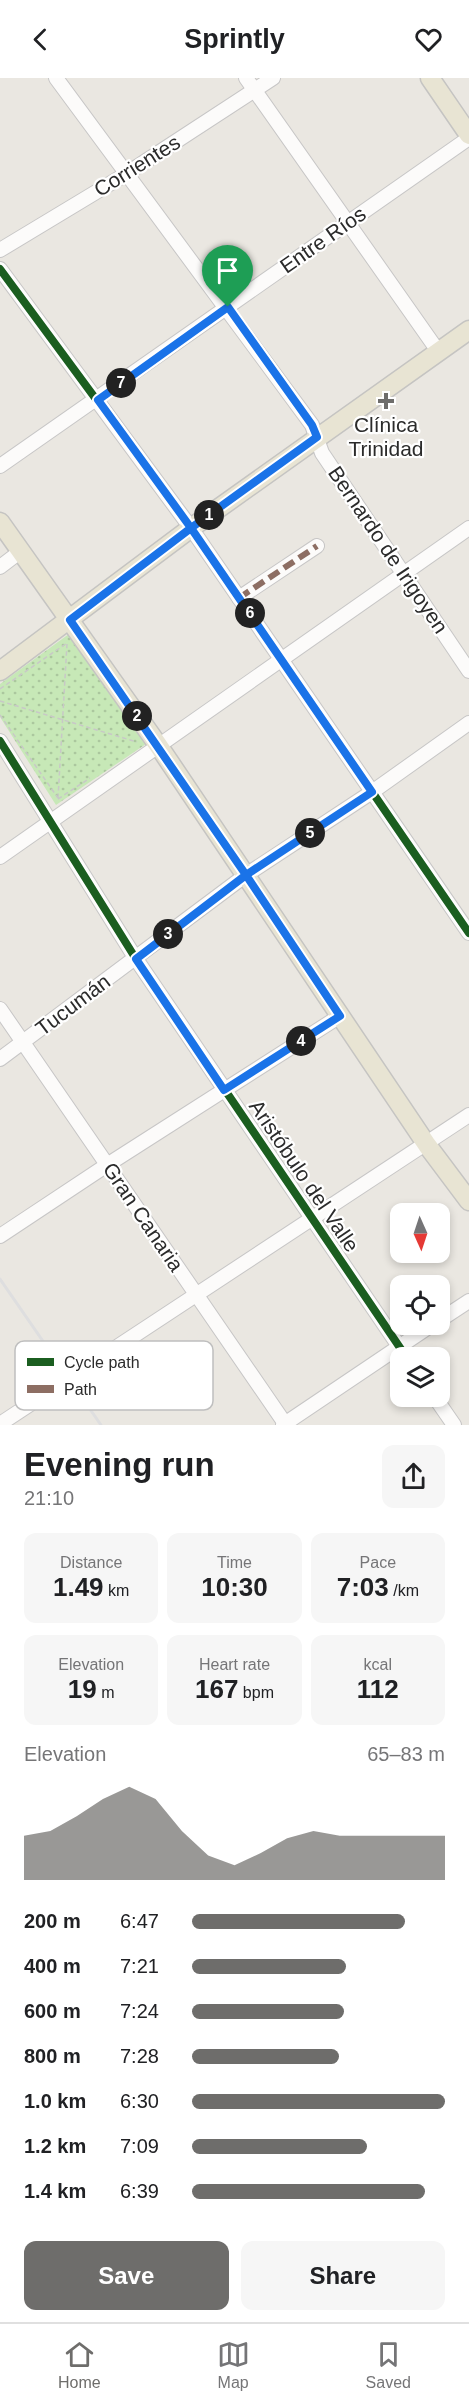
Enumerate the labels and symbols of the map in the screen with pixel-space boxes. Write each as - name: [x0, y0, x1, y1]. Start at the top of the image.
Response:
- street label: Corrientes: [90, 130, 184, 201]
- street label: Entre Ríos: [275, 202, 370, 277]
- pin: [202, 245, 253, 307]
- pin: 7: [106, 368, 136, 398]
- marker: Clínica Trinidad: [377, 392, 395, 410]
- place label: Clínica Trinidad: [348, 413, 424, 460]
- street label: Bernardo de Irigoyen: [324, 462, 453, 637]
- pin: 1: [194, 500, 224, 530]
- pin: 6: [235, 598, 265, 628]
- pin: 2: [122, 701, 152, 731]
- pin: 5: [295, 818, 325, 848]
- pin: 3: [153, 919, 183, 949]
- street label: Tucumán: [31, 969, 114, 1040]
- pin: 4: [286, 1026, 316, 1056]
- street label: Aristóbulo del Valle: [245, 1095, 364, 1256]
- street label: Gran Canaria: [99, 1158, 188, 1276]
- north arrow: [390, 1203, 450, 1263]
- legend: [15, 1341, 213, 1410]
- text: Cycle path: [64, 1354, 140, 1371]
- text: Path: [64, 1381, 97, 1398]

